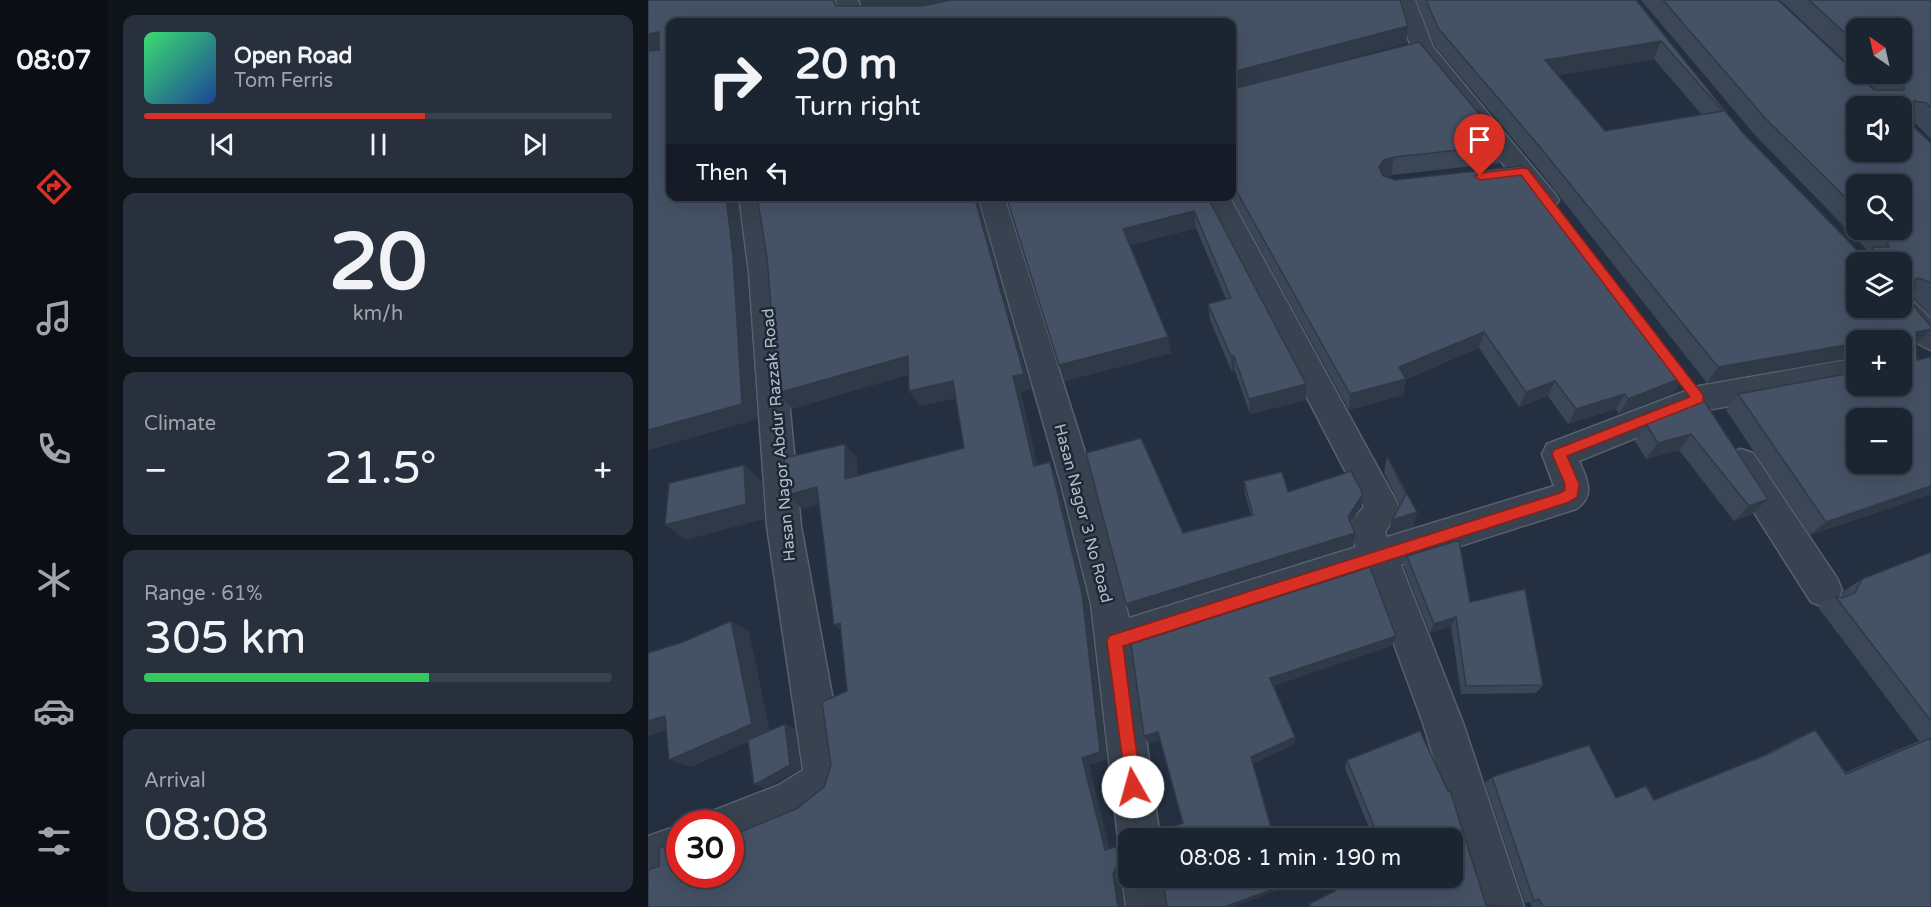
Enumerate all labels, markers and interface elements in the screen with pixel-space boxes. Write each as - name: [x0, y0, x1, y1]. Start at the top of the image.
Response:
- north arrow: [1846, 18, 1912, 84]
- map controls: [1846, 18, 1912, 474]
- text: 20 m: [795, 39, 897, 90]
- icon: right: [696, 42, 774, 120]
- text: Open Road: [234, 43, 352, 69]
- text: 08:07: [17, 44, 91, 77]
- text: Tom Ferris: [234, 69, 333, 93]
- text: Turn right: [795, 90, 921, 123]
- button: sound: [1846, 96, 1912, 162]
- pin: [1454, 114, 1505, 176]
- icon: arrive: [1463, 123, 1496, 156]
- icon: previous: [206, 128, 239, 161]
- icon: pause: [362, 128, 395, 161]
- icon: next: [518, 128, 551, 161]
- icon: left: [761, 156, 794, 189]
- text: Then: [696, 160, 749, 186]
- icon: directions: [33, 166, 75, 208]
- button: search: [1846, 174, 1912, 240]
- text: 20: [329, 216, 427, 310]
- button: layers: [1846, 252, 1912, 318]
- icon: music: [33, 297, 75, 339]
- text: km/h: [353, 302, 403, 326]
- street label: Hasan Nagor Abdur Razzak Road: [758, 307, 800, 562]
- button: +: [1846, 330, 1912, 396]
- button: −: [1846, 408, 1912, 474]
- text: Climate: [144, 412, 216, 436]
- street label: Hasan Nagor 3 No Road: [1049, 422, 1117, 605]
- icon: phone: [33, 428, 75, 470]
- text: 21.5°: [324, 442, 437, 496]
- text: −: [144, 451, 168, 490]
- text: +: [593, 451, 612, 490]
- icon: climate: [33, 559, 75, 601]
- text: Range · 61%: [144, 582, 263, 606]
- text: 305 km: [144, 612, 306, 666]
- icon: car: [33, 690, 75, 732]
- position arrow: [1101, 755, 1165, 819]
- text: Arrival: [144, 769, 206, 793]
- text: 08:08: [144, 799, 269, 853]
- speed limit sign: 30: [666, 810, 744, 888]
- icon: filters: [33, 820, 75, 862]
- text: 08:08 · 1 min · 190 m: [1180, 845, 1401, 871]

